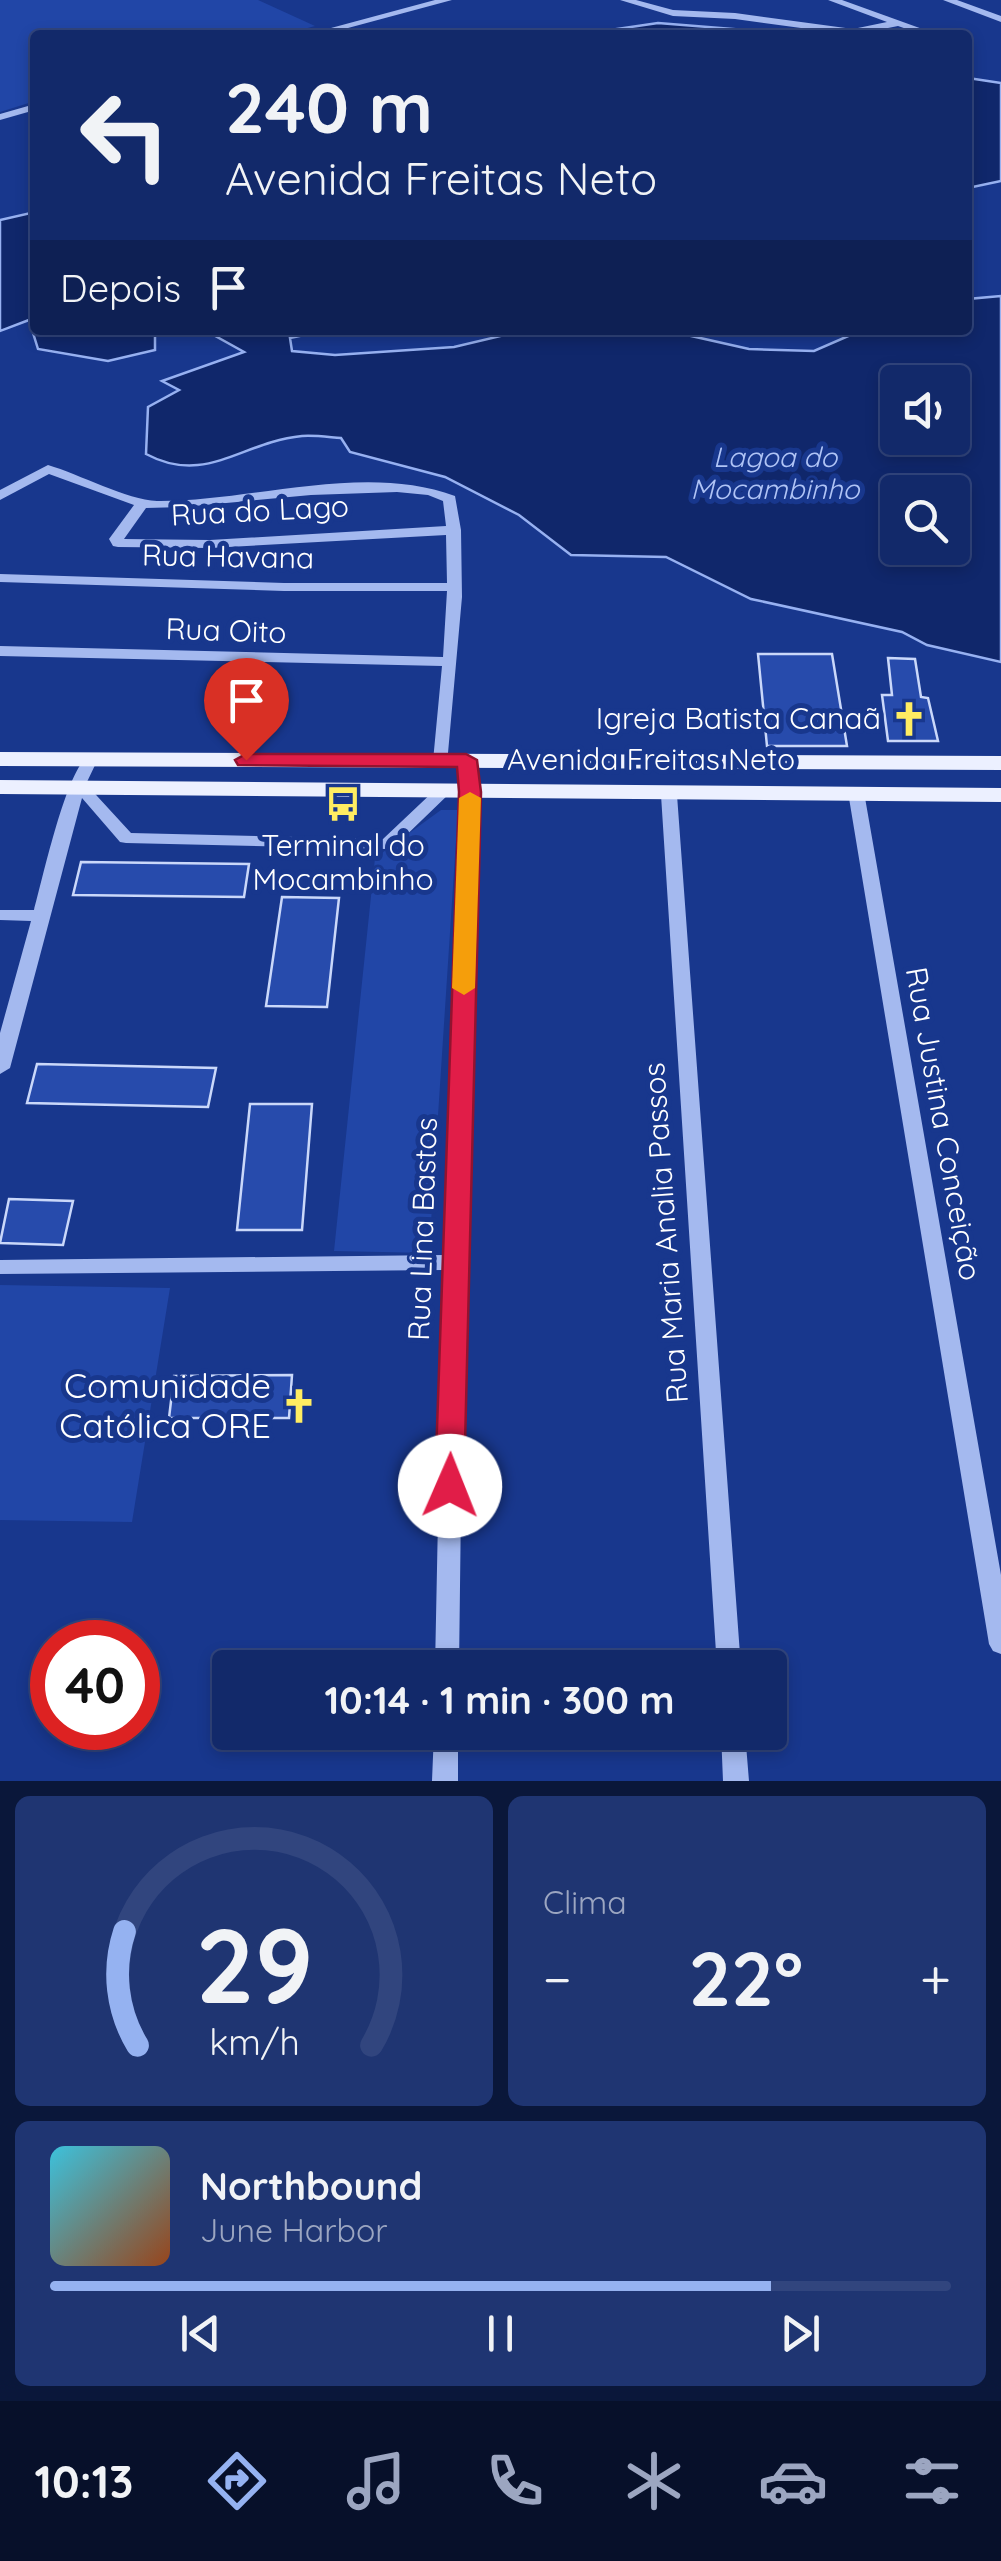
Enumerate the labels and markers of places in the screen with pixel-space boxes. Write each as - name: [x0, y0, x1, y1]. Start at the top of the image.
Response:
- pin: [204, 658, 289, 761]
- place label: Igreja Batista Canaã: [596, 699, 881, 737]
- church icon: Igreja Batista Canaã: [890, 700, 928, 738]
- bus stop icon: Terminal do Mocambinho: [324, 785, 362, 823]
- place label: Terminal do Mocambinho: [252, 826, 434, 898]
- place label: Comunidade Católica ORE: [59, 1363, 271, 1447]
- church icon: Comunidade Católica ORE: [280, 1387, 318, 1425]

